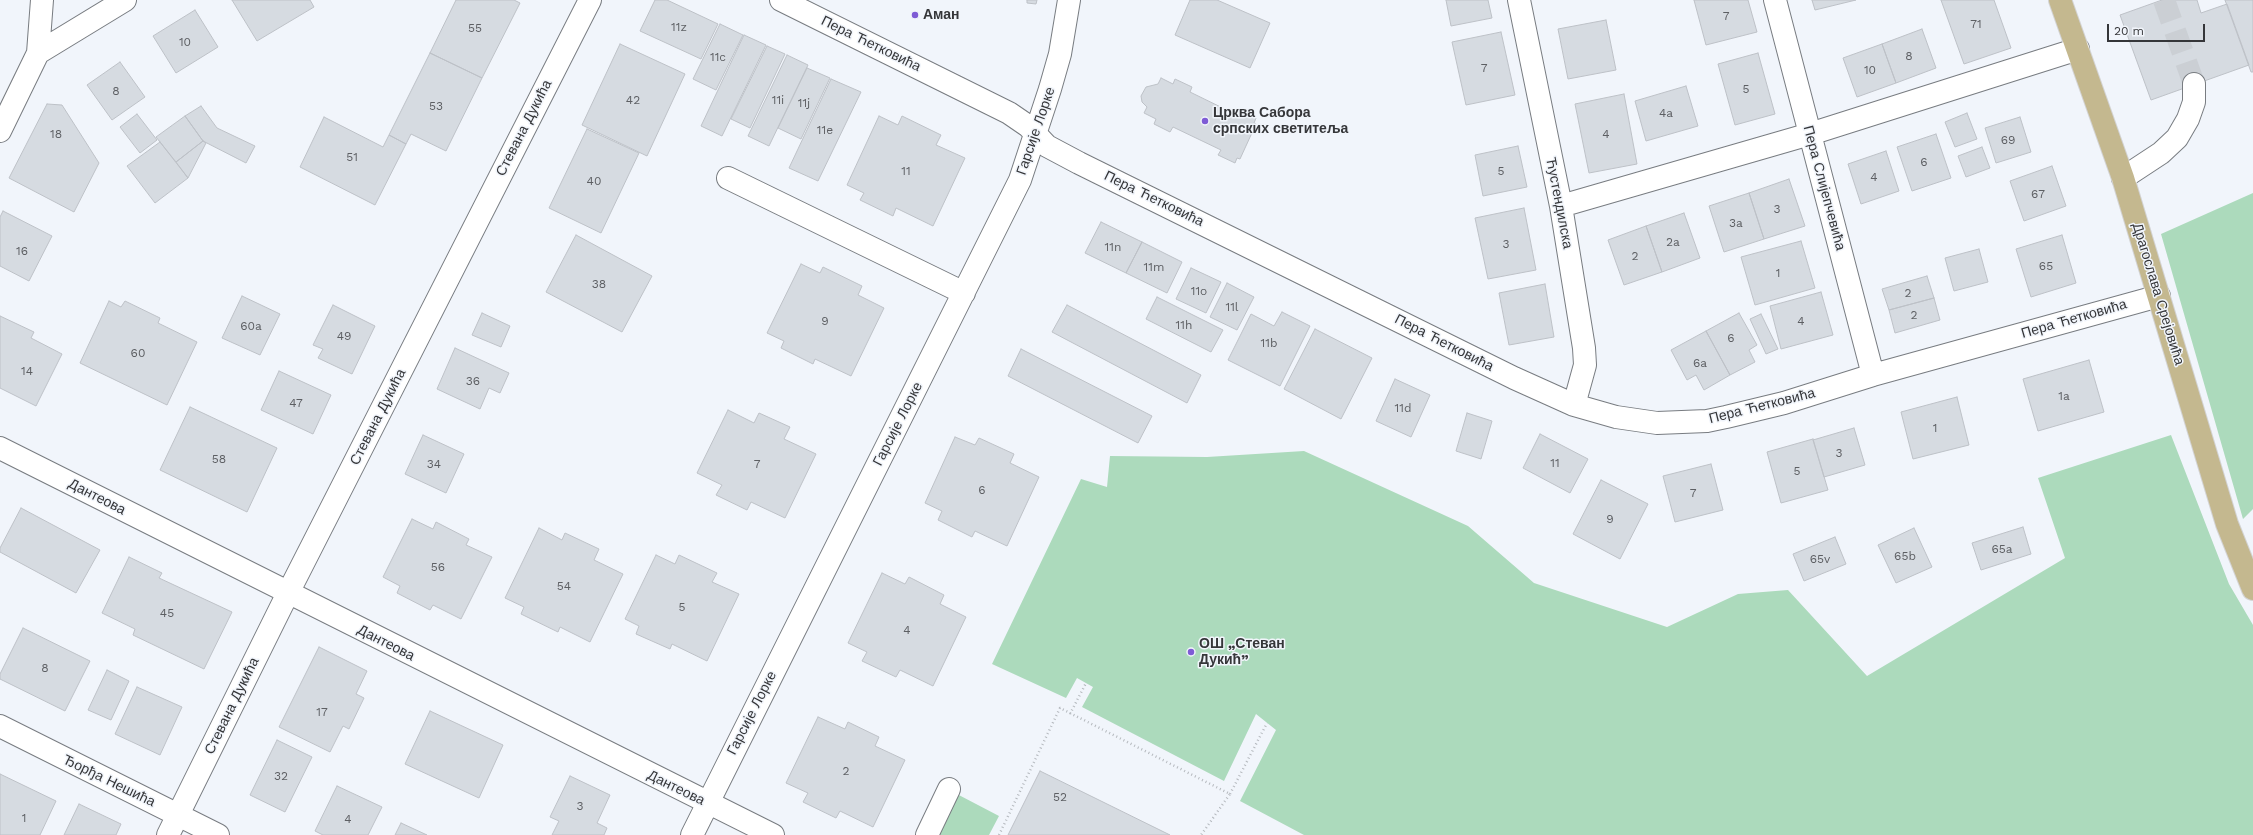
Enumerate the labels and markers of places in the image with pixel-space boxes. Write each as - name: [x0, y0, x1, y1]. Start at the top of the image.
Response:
- place label: Аман: [923, 7, 960, 23]
- marker: Аман: [910, 10, 920, 20]
- place label: Црква Сабора српских светитеља: [1213, 105, 1348, 138]
- marker: Црква Сабора српских светитеља: [1200, 116, 1210, 126]
- place label: ОШ „Стеван Дукић”: [1199, 636, 1285, 668]
- marker: ОШ „Стеван Дукић”: [1186, 647, 1196, 657]

